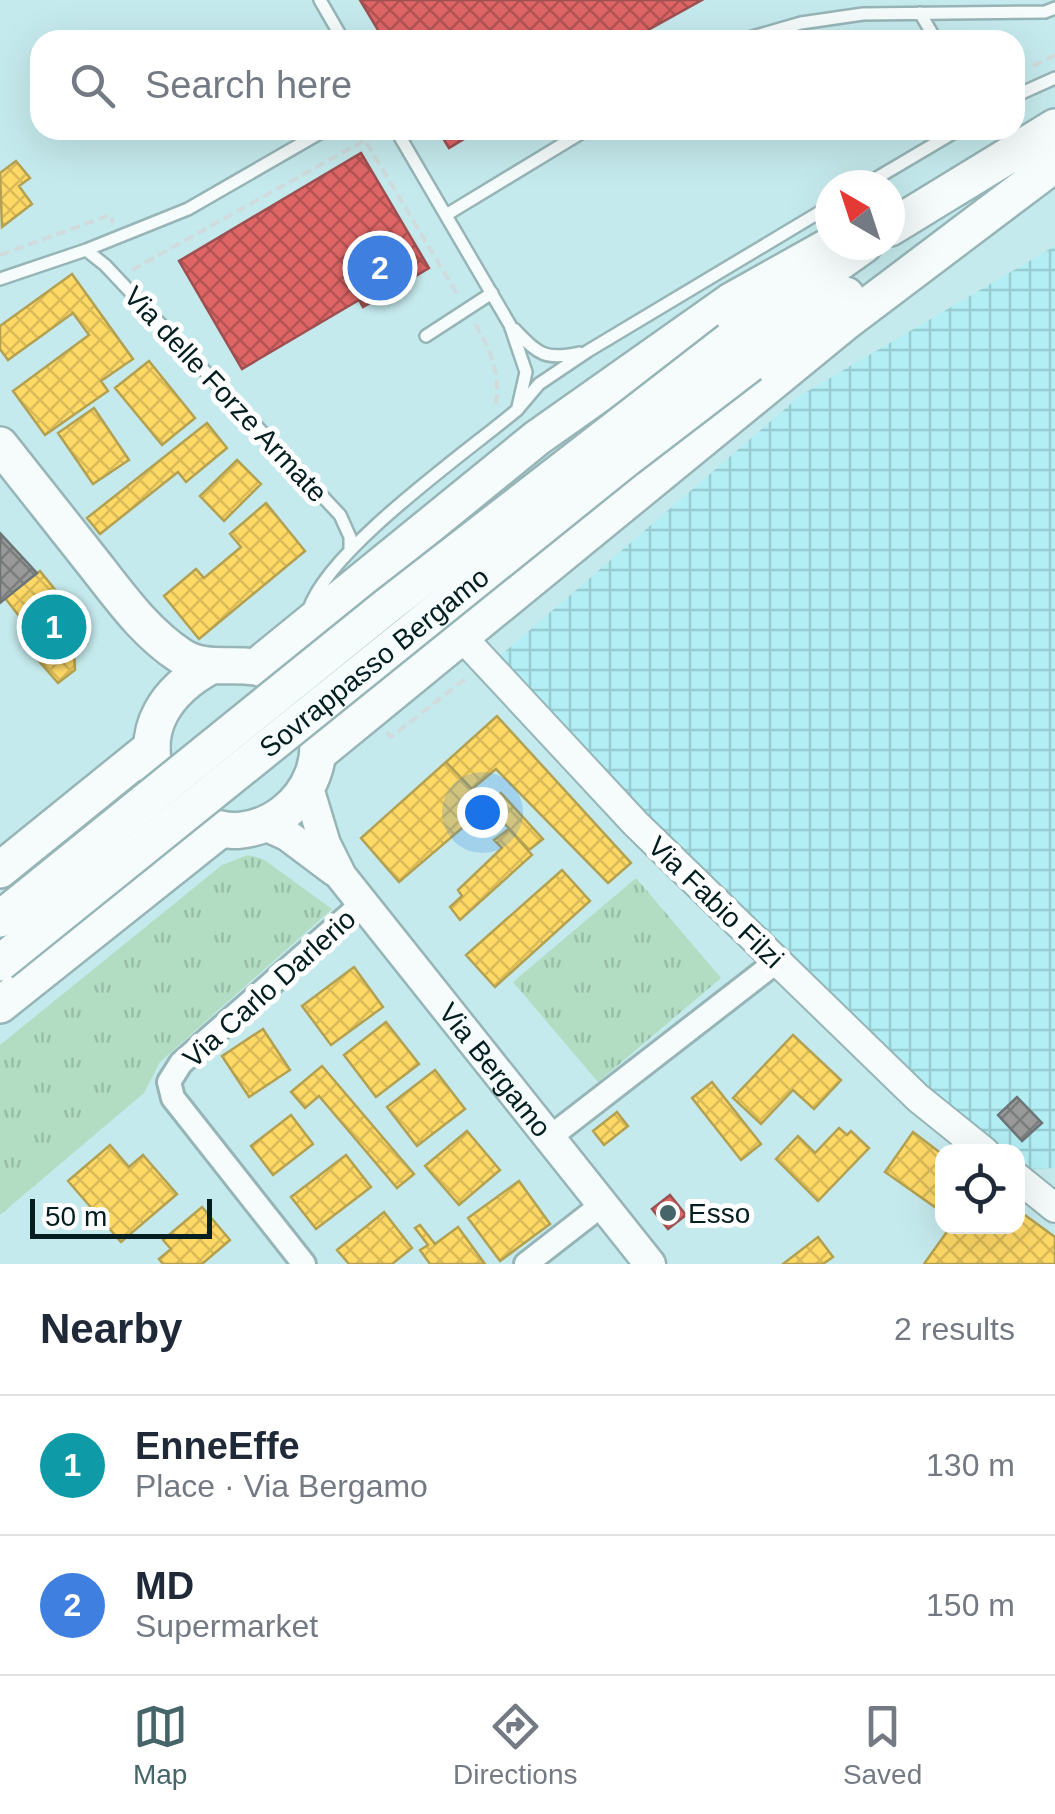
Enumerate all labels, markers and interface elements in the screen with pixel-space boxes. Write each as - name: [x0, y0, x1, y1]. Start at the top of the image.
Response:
- search box: [30, 30, 1025, 140]
- icon: search: [65, 58, 120, 113]
- text: Search here: [145, 64, 352, 106]
- north arrow: [815, 170, 905, 260]
- pin: 2: [348, 230, 412, 306]
- street label: Via delle Forze Armate: [118, 280, 333, 508]
- street label: Sovrappasso Bergamo: [254, 561, 495, 764]
- pin: 1: [22, 590, 86, 664]
- your location: [457, 787, 508, 838]
- street label: Via Fabio Filzi: [642, 830, 789, 974]
- street label: Via Carlo Darlerio: [177, 903, 362, 1074]
- street label: Via Bergamo: [433, 997, 557, 1143]
- map controls: [935, 1144, 1025, 1234]
- button: locate: [935, 1144, 1025, 1234]
- scale bar: [30, 1194, 212, 1238]
- place label: Esso: [688, 1198, 750, 1229]
- text: 50 m: [45, 1201, 107, 1232]
- marker: Esso: [657, 1202, 679, 1224]
- text: Nearby: [40, 1305, 182, 1352]
- text: 2 results: [894, 1311, 1015, 1347]
- text: EnneEffe: [135, 1425, 300, 1467]
- text: 1: [64, 1447, 81, 1483]
- text: 130 m: [926, 1447, 1015, 1483]
- text: Place · Via Bergamo: [135, 1468, 428, 1504]
- text: MD: [135, 1565, 194, 1607]
- text: 2: [64, 1587, 81, 1623]
- text: 150 m: [926, 1587, 1015, 1623]
- text: Supermarket: [135, 1608, 318, 1644]
- tab: Map: [133, 1699, 188, 1791]
- tab: Directions: [453, 1699, 578, 1791]
- tab: Saved: [843, 1699, 922, 1791]

